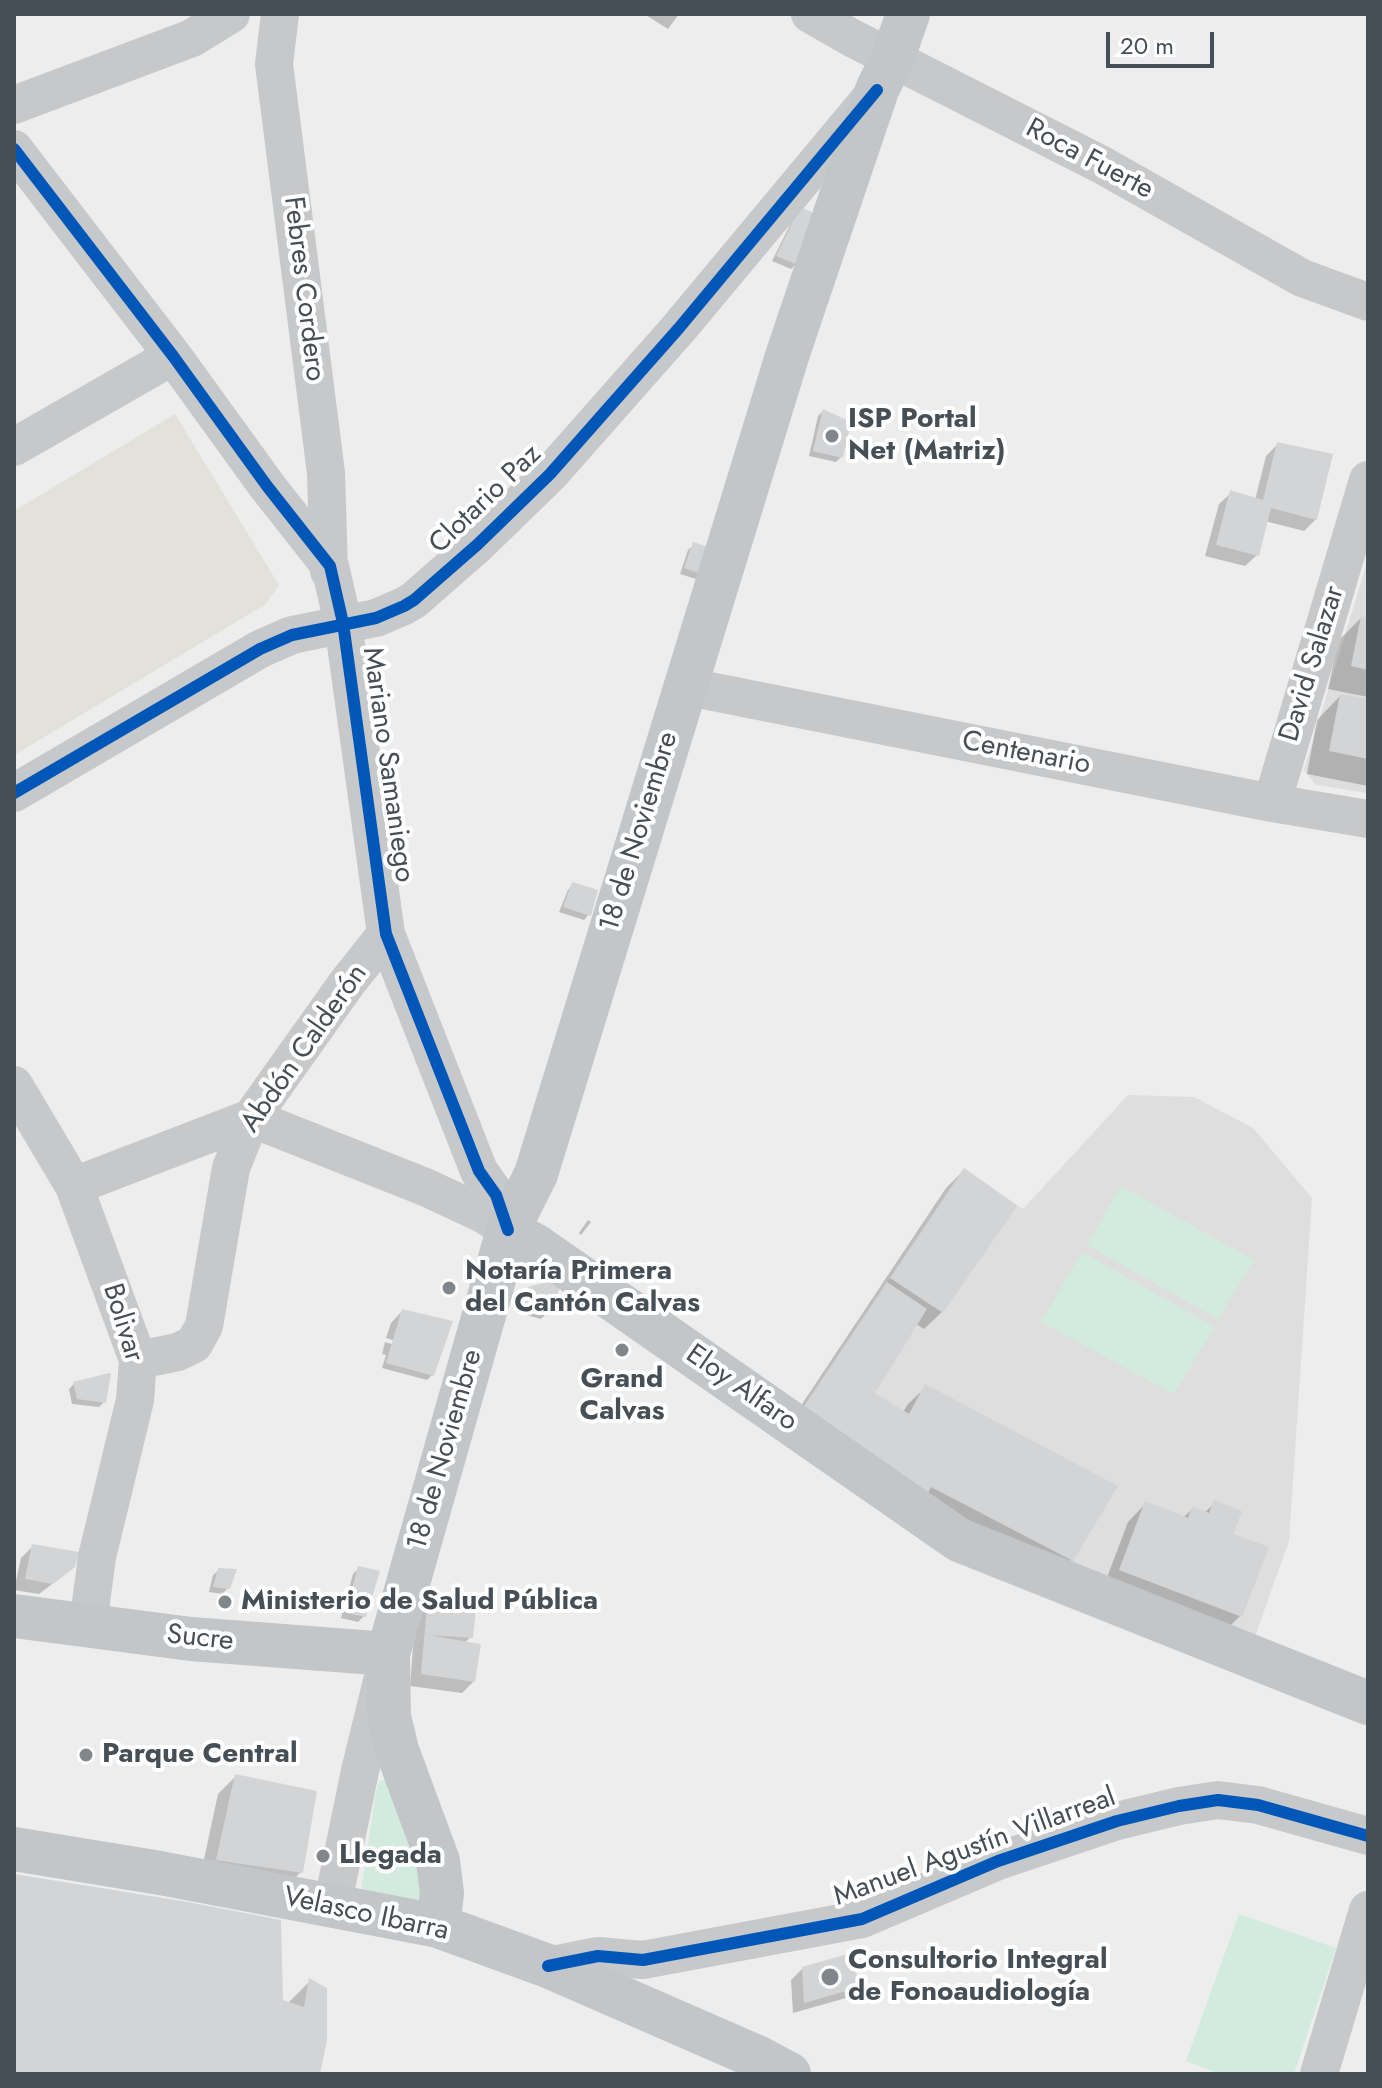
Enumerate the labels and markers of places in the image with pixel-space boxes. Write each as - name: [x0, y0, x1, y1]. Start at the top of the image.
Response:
- place label: ISP Portal Net (Matriz): [848, 403, 1005, 469]
- marker: ISP Portal Net (Matriz): [823, 427, 841, 445]
- place label: Notaría Primera del Cantón Calvas: [465, 1255, 700, 1321]
- marker: Notaría Primera del Cantón Calvas: [440, 1279, 458, 1297]
- marker: Grand Calvas: [613, 1341, 631, 1359]
- place label: Grand Calvas: [580, 1363, 664, 1429]
- place label: Ministerio de Salud Pública: [241, 1585, 598, 1619]
- marker: Ministerio de Salud Pública: [216, 1593, 234, 1611]
- place label: Parque Central: [102, 1738, 297, 1772]
- marker: Parque Central: [77, 1746, 95, 1764]
- place label: Llegada: [339, 1839, 442, 1873]
- marker: Llegada: [314, 1847, 332, 1865]
- place label: Consultorio Integral de Fonoaudiología: [848, 1944, 1108, 2010]
- marker: Consultorio Integral de Fonoaudiología: [819, 1966, 841, 1988]

